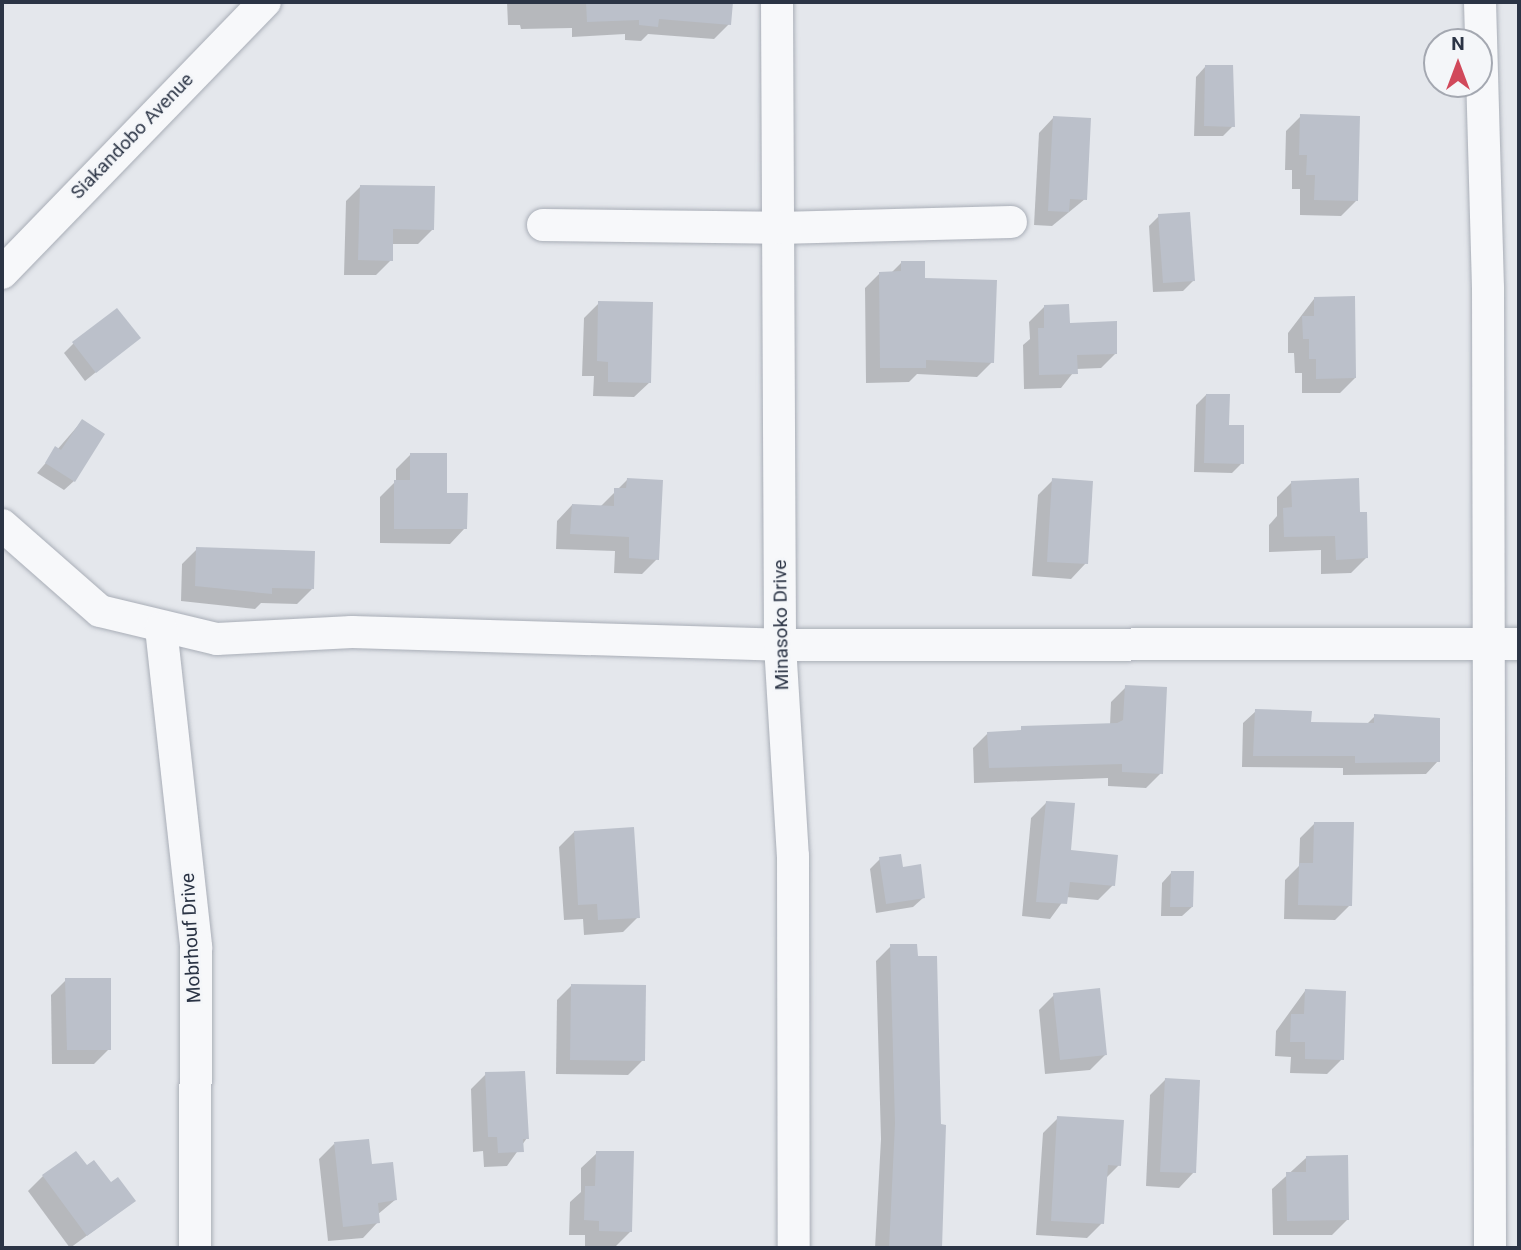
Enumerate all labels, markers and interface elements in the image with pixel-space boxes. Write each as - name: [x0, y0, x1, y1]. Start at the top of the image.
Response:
- north arrow: [1423, 28, 1493, 98]
- text: N: [1451, 32, 1465, 55]
- street label: Siakandobo Avenue: [66, 68, 198, 204]
- street label: Minasoko Drive: [768, 560, 794, 690]
- street label: Mobrhouf Drive: [176, 872, 206, 1004]

